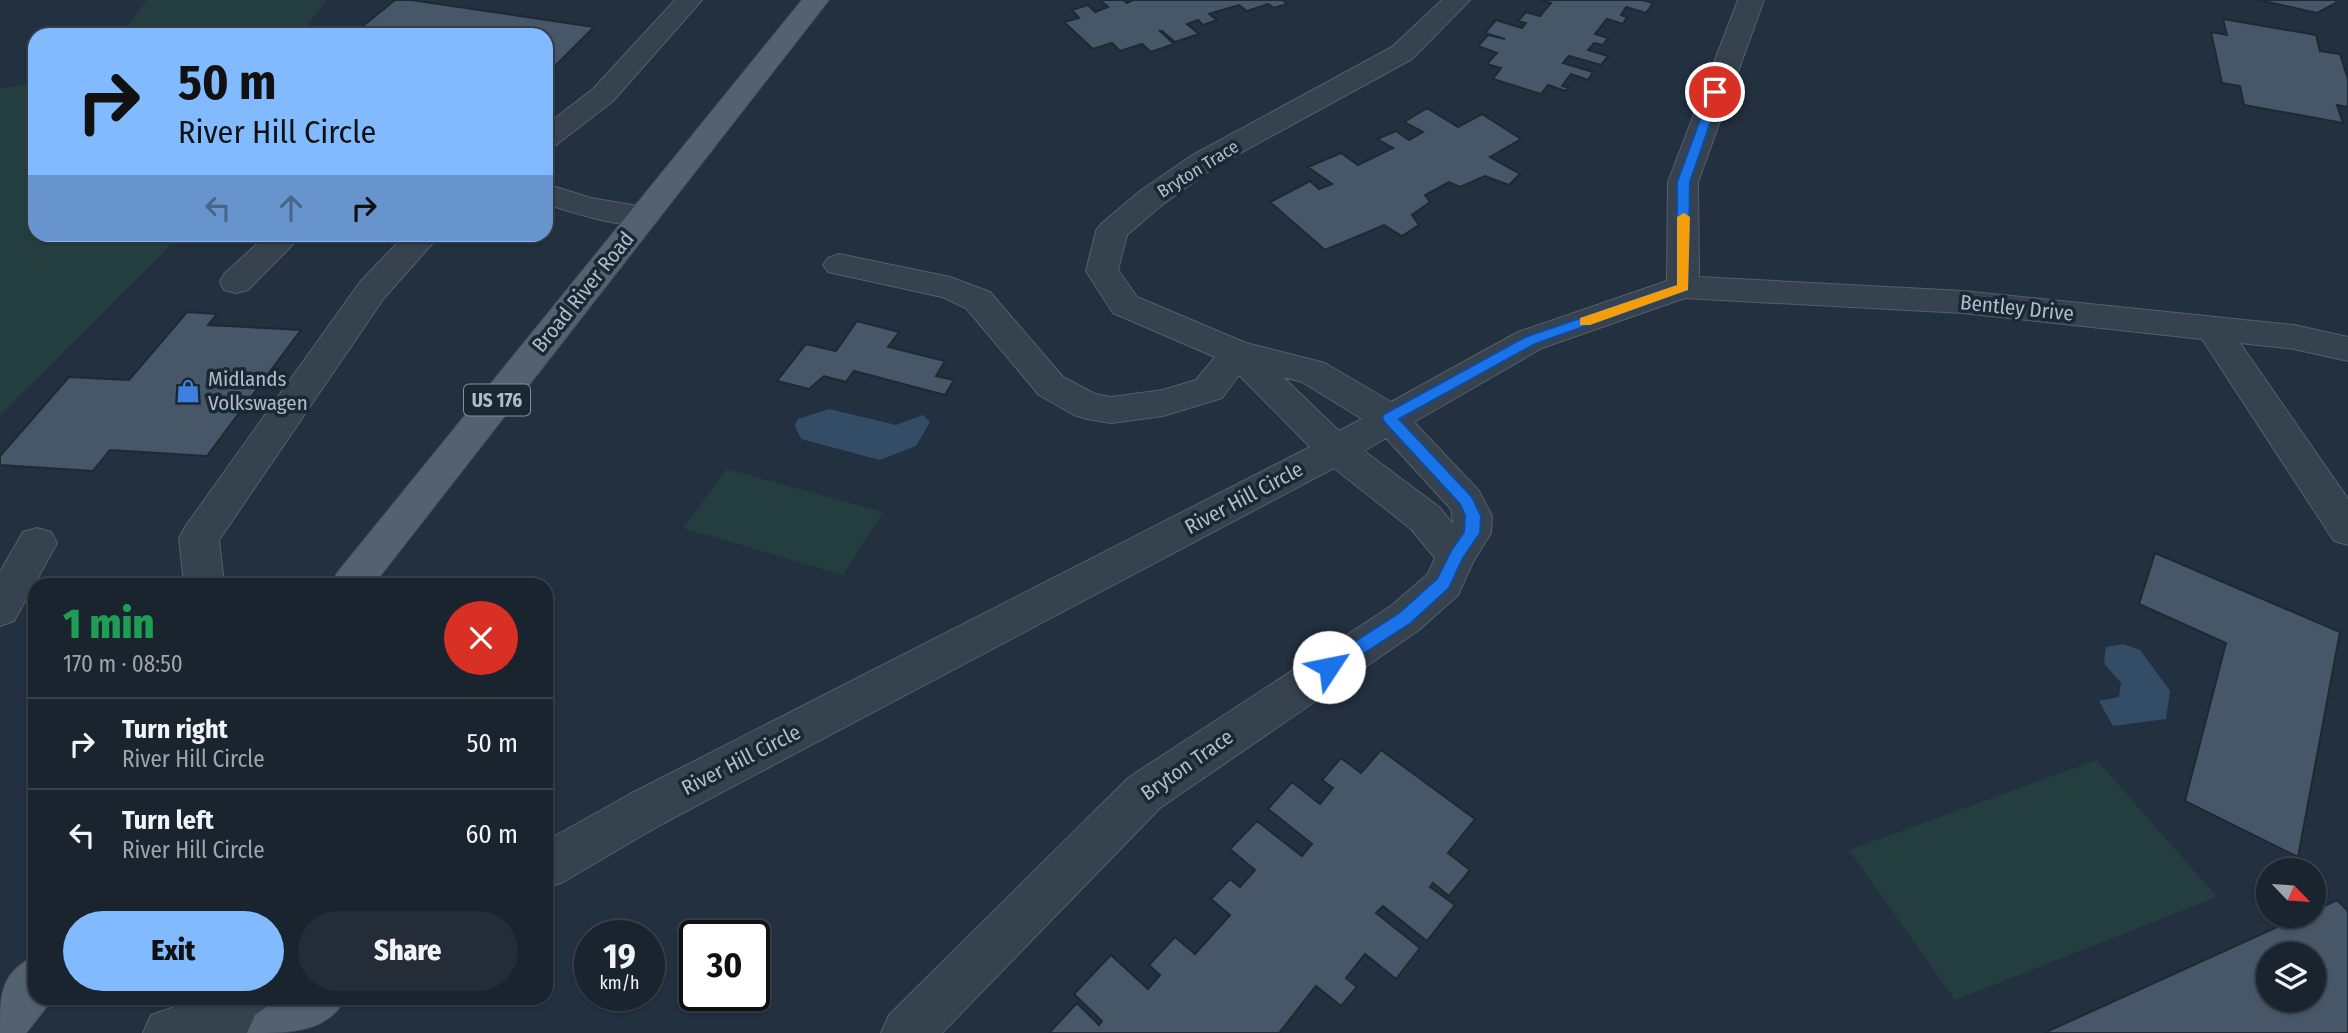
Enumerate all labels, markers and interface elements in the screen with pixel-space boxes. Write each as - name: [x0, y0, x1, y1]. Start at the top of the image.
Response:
- text: 50 m: [178, 53, 276, 112]
- icon: right: [63, 56, 154, 147]
- pin: [1685, 62, 1745, 122]
- icon: arrive: [1696, 73, 1734, 111]
- text: River Hill Circle: [178, 113, 376, 151]
- street label: Bryton Trace: [1153, 135, 1243, 203]
- icon: left: [199, 189, 237, 227]
- icon: ahead: [272, 189, 310, 227]
- icon: right: [345, 189, 383, 227]
- street label: Broad River Road: [526, 226, 640, 358]
- street label: Bentley Drive: [1959, 289, 2075, 327]
- place label: Midlands Volkswagen: [208, 366, 308, 416]
- shop icon: Midlands Volkswagen: [174, 377, 202, 405]
- road number: US 176: [464, 384, 530, 416]
- street label: River Hill Circle: [1180, 456, 1308, 540]
- text: 1 min: [63, 599, 154, 649]
- button: close: [444, 601, 518, 675]
- position arrow: [1292, 630, 1366, 704]
- text: 170 m · 08:50: [63, 650, 183, 678]
- text: Turn right: [122, 714, 228, 745]
- street label: River Hill Circle: [677, 719, 805, 801]
- street label: Bryton Trace: [1136, 724, 1238, 806]
- icon: right: [63, 725, 101, 763]
- text: 50 m: [466, 728, 518, 759]
- text: River Hill Circle: [122, 745, 265, 773]
- text: Turn left: [122, 805, 214, 836]
- icon: left: [63, 816, 101, 854]
- text: 60 m: [465, 819, 518, 850]
- text: River Hill Circle: [122, 836, 265, 864]
- north arrow: [2256, 858, 2326, 928]
- map controls: [2256, 858, 2326, 1012]
- button: Exit: [63, 911, 284, 991]
- button: Share: [298, 911, 518, 991]
- speed limit sign: 30: [679, 920, 770, 1011]
- text: 19: [603, 935, 636, 977]
- button: layers: [2256, 942, 2326, 1012]
- text: km/h: [599, 972, 640, 994]

